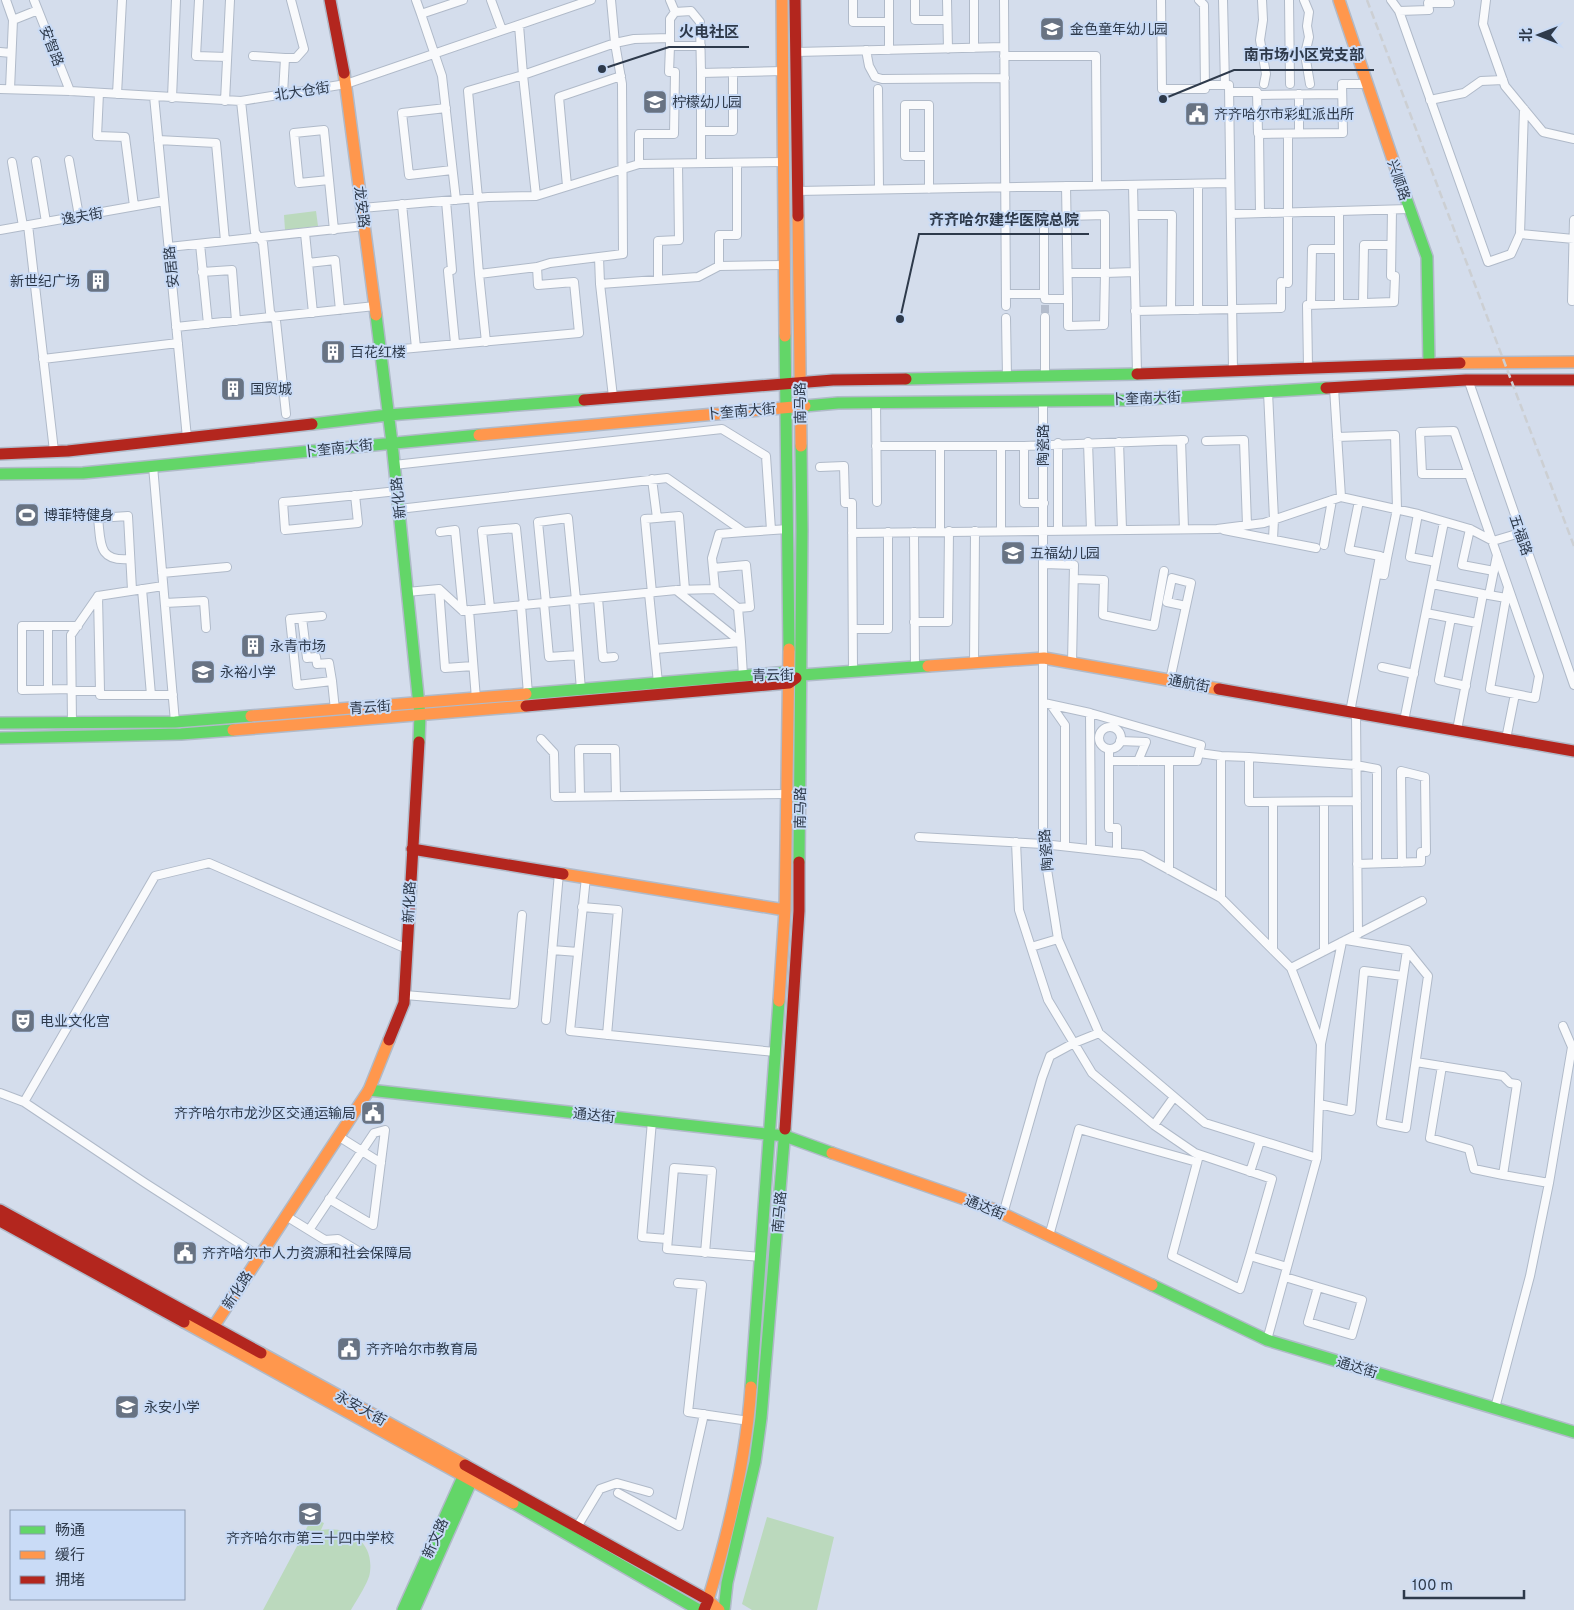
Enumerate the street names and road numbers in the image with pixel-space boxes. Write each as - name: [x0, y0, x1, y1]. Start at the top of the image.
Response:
- street label: 安智路: [35, 24, 67, 69]
- street label: 北大仓街: [273, 79, 331, 105]
- street label: 兴顺路: [1383, 158, 1412, 203]
- street label: 龙安路: [350, 185, 372, 229]
- street label: 逸夫街: [60, 205, 104, 229]
- street label: 安居路: [162, 245, 183, 289]
- street label: 南马路: [793, 382, 810, 424]
- street label: 卜奎南大街: [1111, 390, 1181, 409]
- street label: 卜奎南大街: [706, 401, 777, 424]
- street label: 陶瓷路: [1036, 424, 1053, 466]
- street label: 卜奎南大街: [302, 437, 374, 462]
- street label: 新化路: [388, 476, 410, 520]
- street label: 五福路: [1505, 513, 1534, 558]
- street label: 青云街: [752, 668, 794, 685]
- street label: 通航街: [1167, 672, 1211, 696]
- street label: 青云街: [349, 699, 392, 718]
- street label: 南马路: [793, 787, 810, 829]
- street label: 陶瓷路: [1037, 828, 1058, 872]
- street label: 新化路: [400, 881, 420, 923]
- street label: 通达街: [572, 1106, 616, 1127]
- street label: 南马路: [770, 1190, 791, 1234]
- street label: 通达街: [962, 1193, 1007, 1224]
- street label: 新化路: [219, 1268, 257, 1313]
- street label: 通达街: [1334, 1354, 1379, 1383]
- street label: 永安大街: [332, 1388, 389, 1430]
- street label: 新文路: [420, 1516, 453, 1561]

